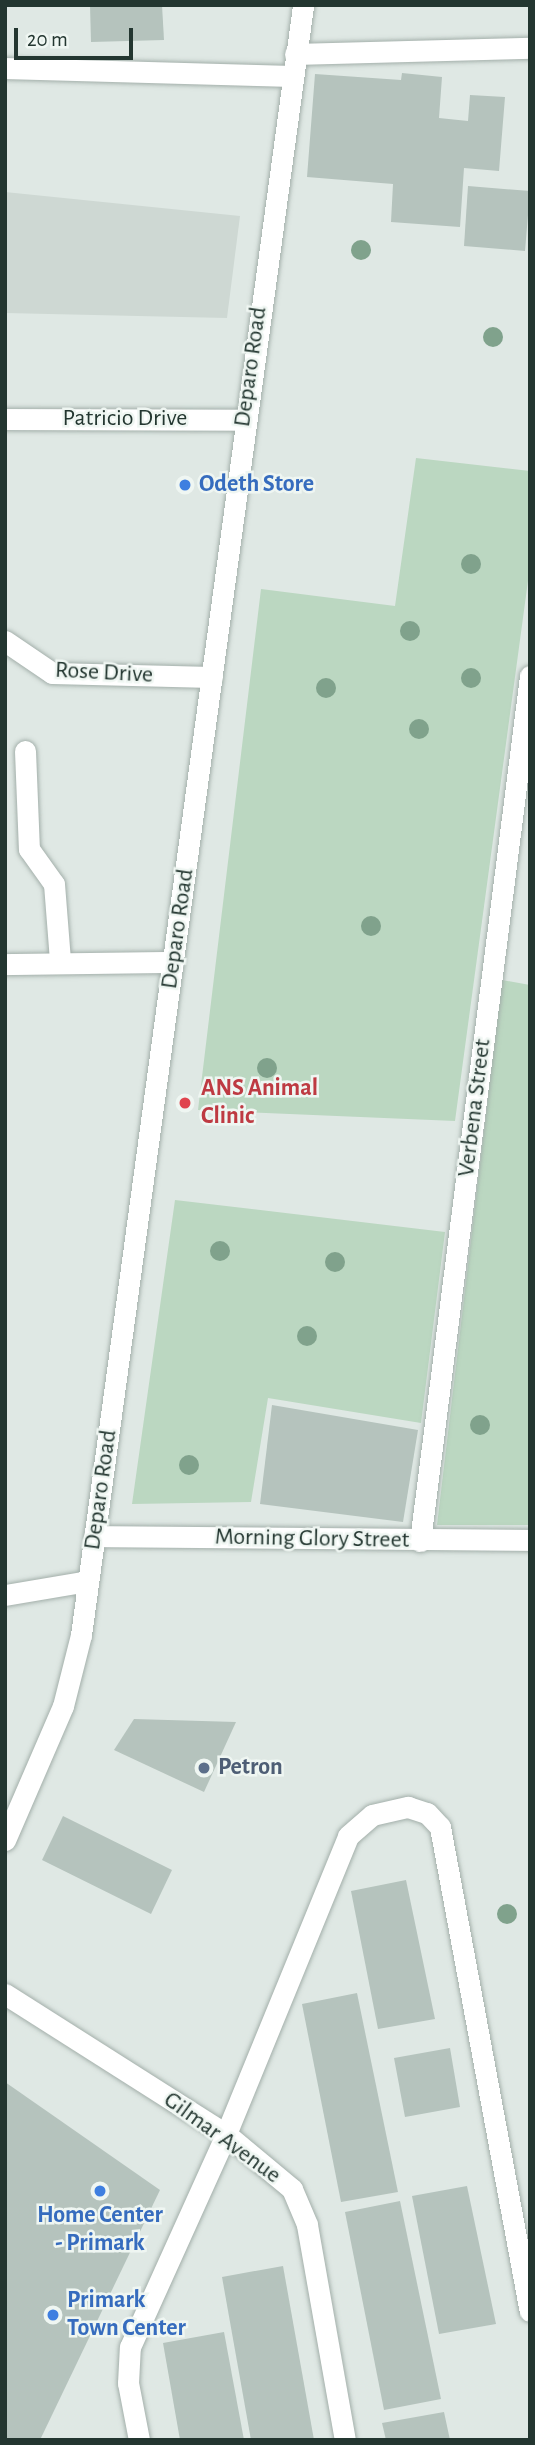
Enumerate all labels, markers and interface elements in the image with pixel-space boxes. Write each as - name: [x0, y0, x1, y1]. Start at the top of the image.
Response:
- scale bar: [18, 14, 136, 58]
- text: 20 m: [27, 29, 68, 50]
- street label: Deparo Road: [228, 305, 274, 429]
- street label: Patricio Drive: [63, 405, 187, 433]
- place label: Odeth Store: [199, 471, 314, 499]
- marker: Odeth Store: [177, 477, 193, 493]
- street label: Rose Drive: [54, 656, 154, 690]
- street label: Deparo Road: [155, 867, 201, 991]
- street label: Verbena Street: [452, 1037, 498, 1179]
- place label: ANS Animal Clinic: [201, 1075, 318, 1131]
- marker: ANS Animal Clinic: [175, 1093, 195, 1113]
- street label: Deparo Road: [78, 1428, 124, 1552]
- street label: Morning Glory Street: [215, 1523, 409, 1555]
- place label: Petron: [218, 1754, 283, 1782]
- marker: Petron: [196, 1760, 212, 1776]
- street label: Gilmar Avenue: [158, 2086, 286, 2190]
- marker: Home Center - Primark: [92, 2183, 108, 2199]
- place label: Home Center - Primark: [37, 2202, 163, 2258]
- place label: Primark Town Center: [67, 2287, 186, 2343]
- marker: Primark Town Center: [45, 2307, 61, 2323]

